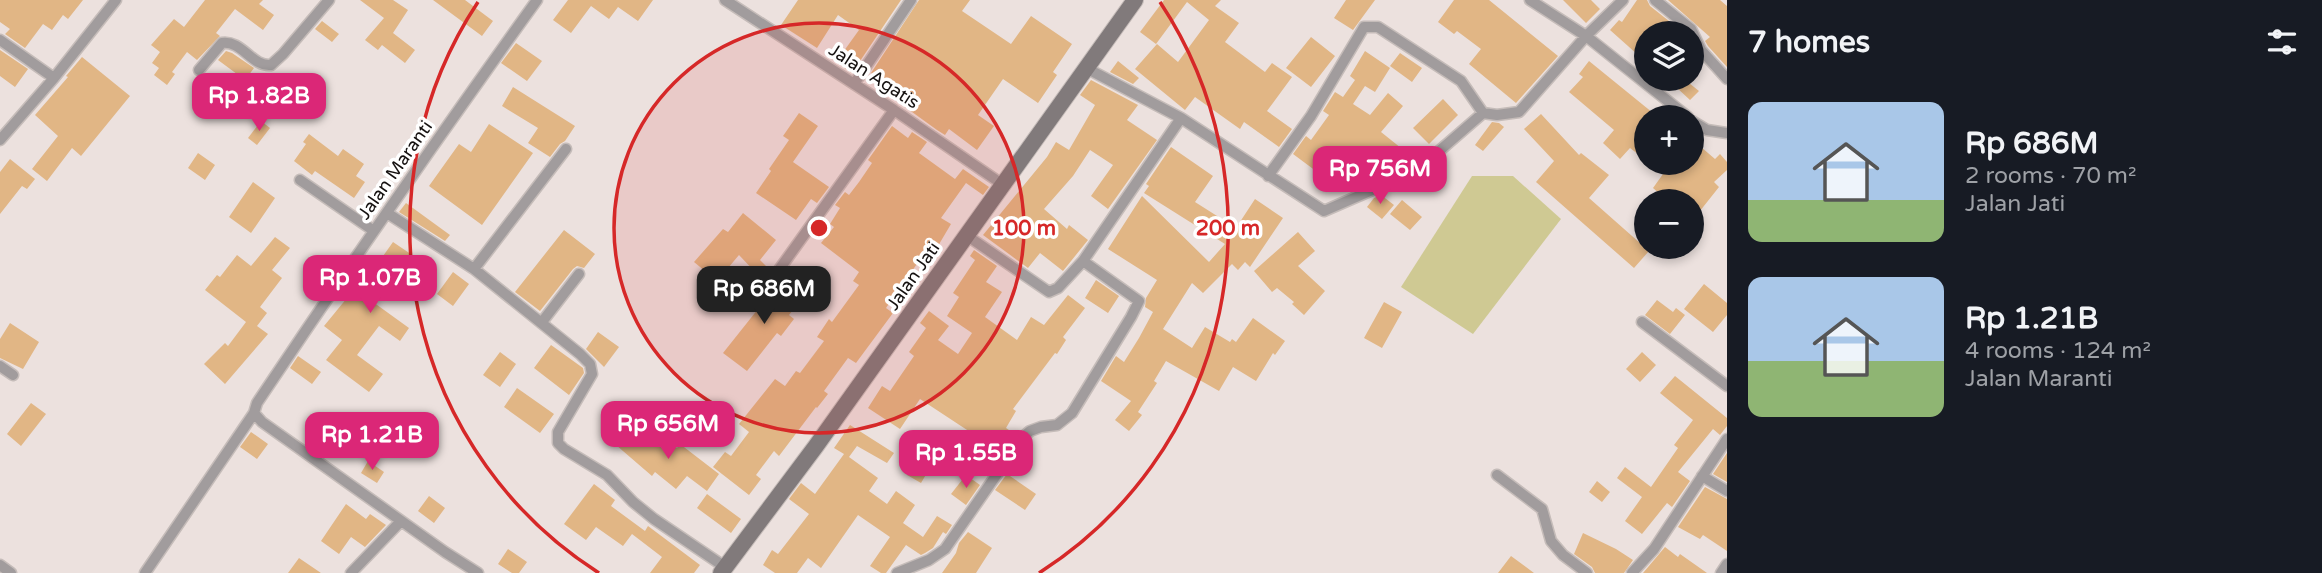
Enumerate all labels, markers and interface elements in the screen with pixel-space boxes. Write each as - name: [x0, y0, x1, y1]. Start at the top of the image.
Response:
- map controls: [1634, 21, 1704, 259]
- button: layers: [1634, 21, 1704, 91]
- icon: filters: [2263, 23, 2301, 61]
- text: 7 homes: [1748, 24, 1870, 61]
- street label: Jalan Agatis: [825, 39, 923, 113]
- pin: Rp 1.82B: [187, 74, 331, 133]
- text: Rp 1.82B: [208, 82, 310, 110]
- button: +: [1634, 105, 1704, 175]
- street label: Jalan Maranti: [353, 116, 437, 224]
- text: Rp 686M: [1965, 125, 2099, 162]
- icon: home: [1804, 130, 1888, 214]
- pin: Rp 756M: [1315, 146, 1445, 206]
- text: Rp 756M: [1329, 155, 1431, 183]
- text: 2 rooms · 70 m²: [1965, 162, 2136, 190]
- button: −: [1634, 189, 1704, 259]
- text: Jalan Jati: [1965, 190, 2065, 218]
- centre of rings: [807, 216, 831, 240]
- text: 100 m: [992, 216, 1056, 241]
- text: 200 m: [1196, 216, 1260, 241]
- street label: Jalan Jati: [882, 238, 944, 314]
- pin: Rp 1.07B: [298, 256, 442, 315]
- text: Rp 1.07B: [319, 264, 421, 292]
- pin: Rp 686M: [699, 266, 829, 326]
- text: Rp 686M: [713, 275, 815, 303]
- text: Rp 1.21B: [1965, 300, 2098, 337]
- icon: home: [1804, 305, 1888, 389]
- text: 4 rooms · 124 m²: [1965, 337, 2151, 365]
- text: Jalan Maranti: [1965, 365, 2112, 393]
- pin: Rp 656M: [603, 402, 733, 461]
- text: Rp 656M: [617, 410, 719, 438]
- pin: Rp 1.21B: [300, 412, 444, 472]
- text: Rp 1.21B: [321, 421, 423, 449]
- pin: Rp 1.55B: [894, 430, 1038, 490]
- text: Rp 1.55B: [915, 439, 1017, 467]

